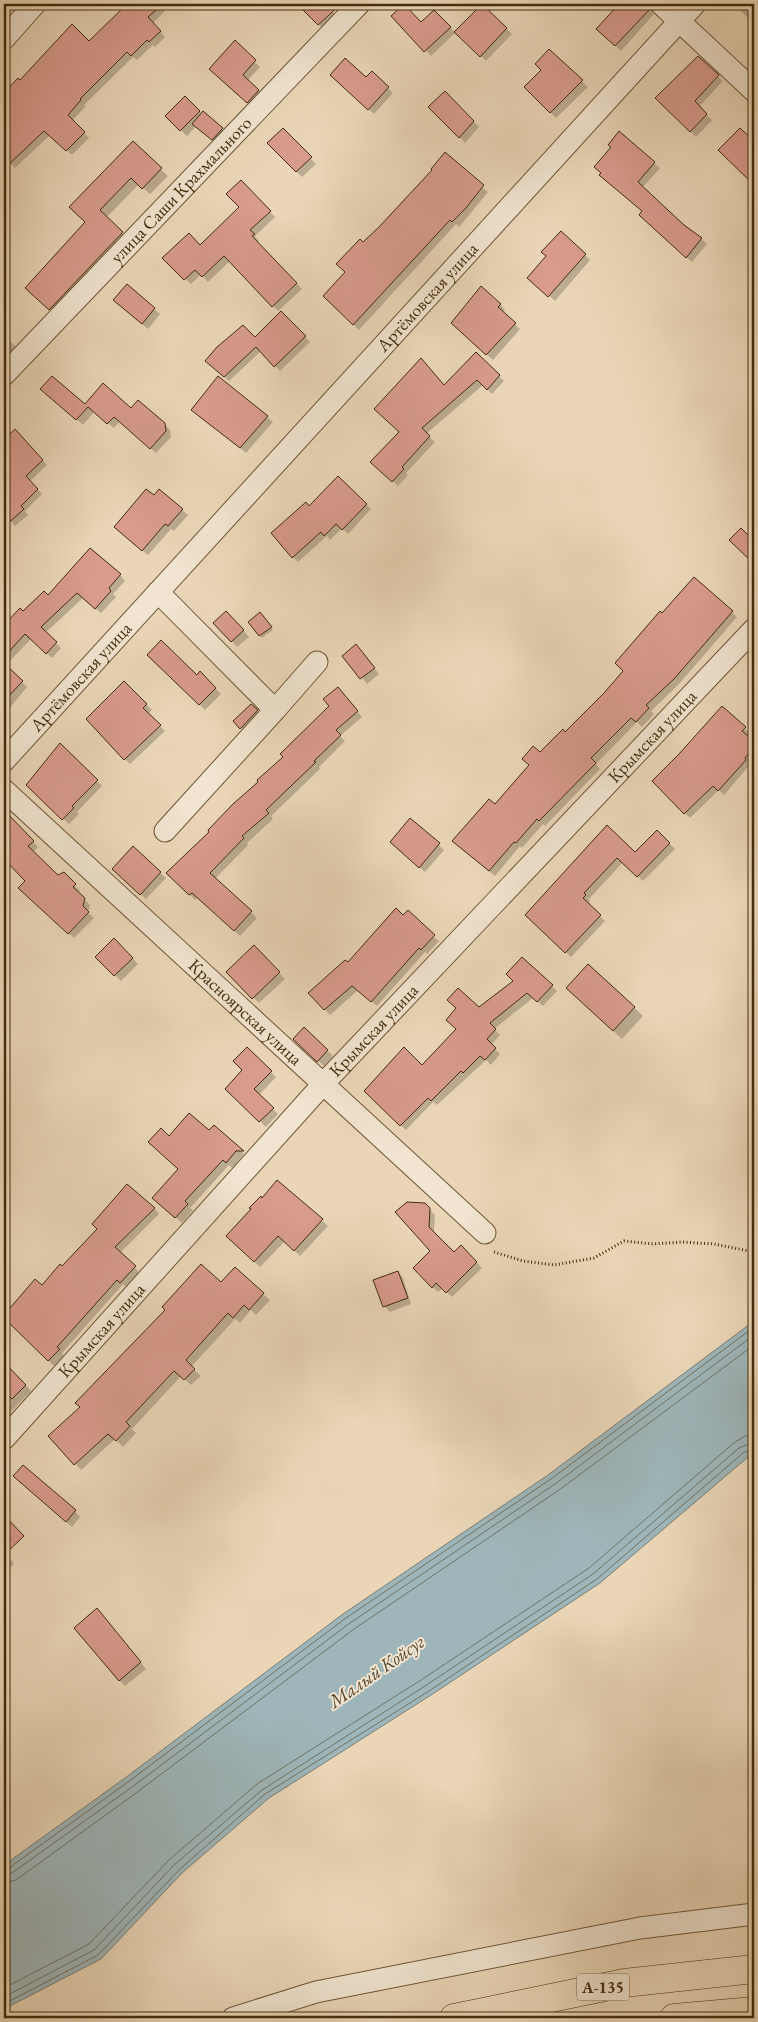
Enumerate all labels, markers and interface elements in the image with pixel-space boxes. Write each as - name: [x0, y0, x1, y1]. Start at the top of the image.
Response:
- street label: улица Саши Крахмального: [105, 111, 256, 268]
- street label: Артёмовская улица: [371, 237, 483, 357]
- street label: Артёмовская улица: [24, 616, 137, 737]
- street label: Крымская улица: [602, 684, 702, 788]
- street label: Красноярская улица: [184, 954, 308, 1071]
- street label: Крымская улица: [324, 978, 423, 1082]
- street label: Крымская улица: [53, 1277, 150, 1382]
- water label: Малый Койсуг: [323, 1629, 429, 1714]
- road number: А-135: [577, 1974, 629, 2000]

